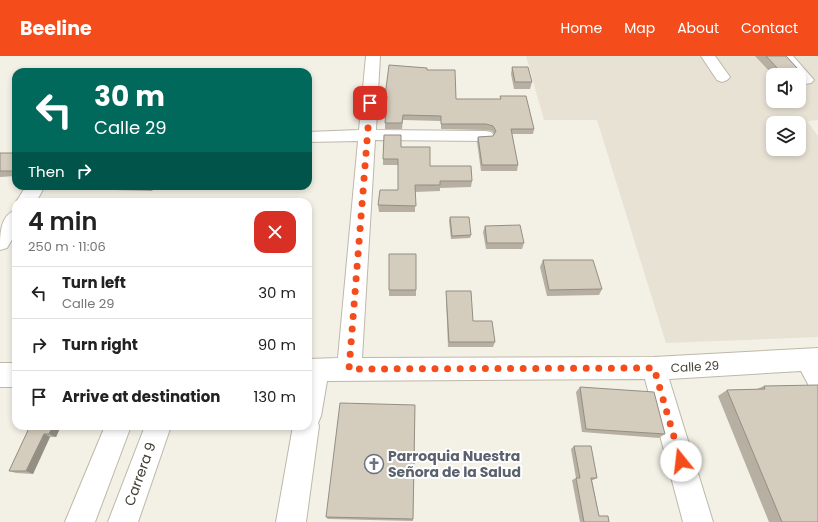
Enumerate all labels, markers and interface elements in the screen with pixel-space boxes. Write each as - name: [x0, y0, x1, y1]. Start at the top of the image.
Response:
- text: Beeline: [20, 15, 92, 42]
- text: Home: [560, 18, 602, 38]
- text: Map: [624, 18, 655, 38]
- text: About: [677, 18, 719, 38]
- text: Contact: [741, 18, 798, 38]
- map controls: [766, 68, 806, 156]
- button: sound: [766, 68, 806, 108]
- text: 30 m: [94, 77, 165, 116]
- icon: left: [28, 84, 80, 136]
- pin: [353, 86, 387, 120]
- icon: arrive: [359, 92, 381, 114]
- text: Calle 29: [94, 115, 167, 140]
- button: layers: [766, 116, 806, 156]
- icon: right: [73, 160, 95, 182]
- text: Then: [28, 161, 65, 182]
- text: 4 min: [28, 205, 97, 238]
- button: close: [254, 211, 296, 253]
- text: 250 m · 11:06: [28, 237, 106, 256]
- text: Turn left: [62, 272, 126, 293]
- icon: left: [28, 282, 50, 304]
- text: 30 m: [258, 282, 296, 303]
- text: Calle 29: [62, 294, 114, 313]
- icon: right: [28, 334, 50, 356]
- text: Turn right: [62, 334, 138, 355]
- text: 90 m: [258, 334, 296, 355]
- street label: Calle 29: [670, 357, 720, 376]
- icon: arrive: [28, 386, 50, 408]
- text: Arrive at destination: [62, 386, 220, 407]
- text: 130 m: [253, 386, 296, 407]
- street label: Carrera 9: [119, 439, 161, 509]
- position arrow: [660, 440, 702, 482]
- place label: Parroquia Nuestra Señora de la Salud: [388, 446, 521, 482]
- church icon: Parroquia Nuestra Señora de la Salud: [363, 453, 385, 475]

